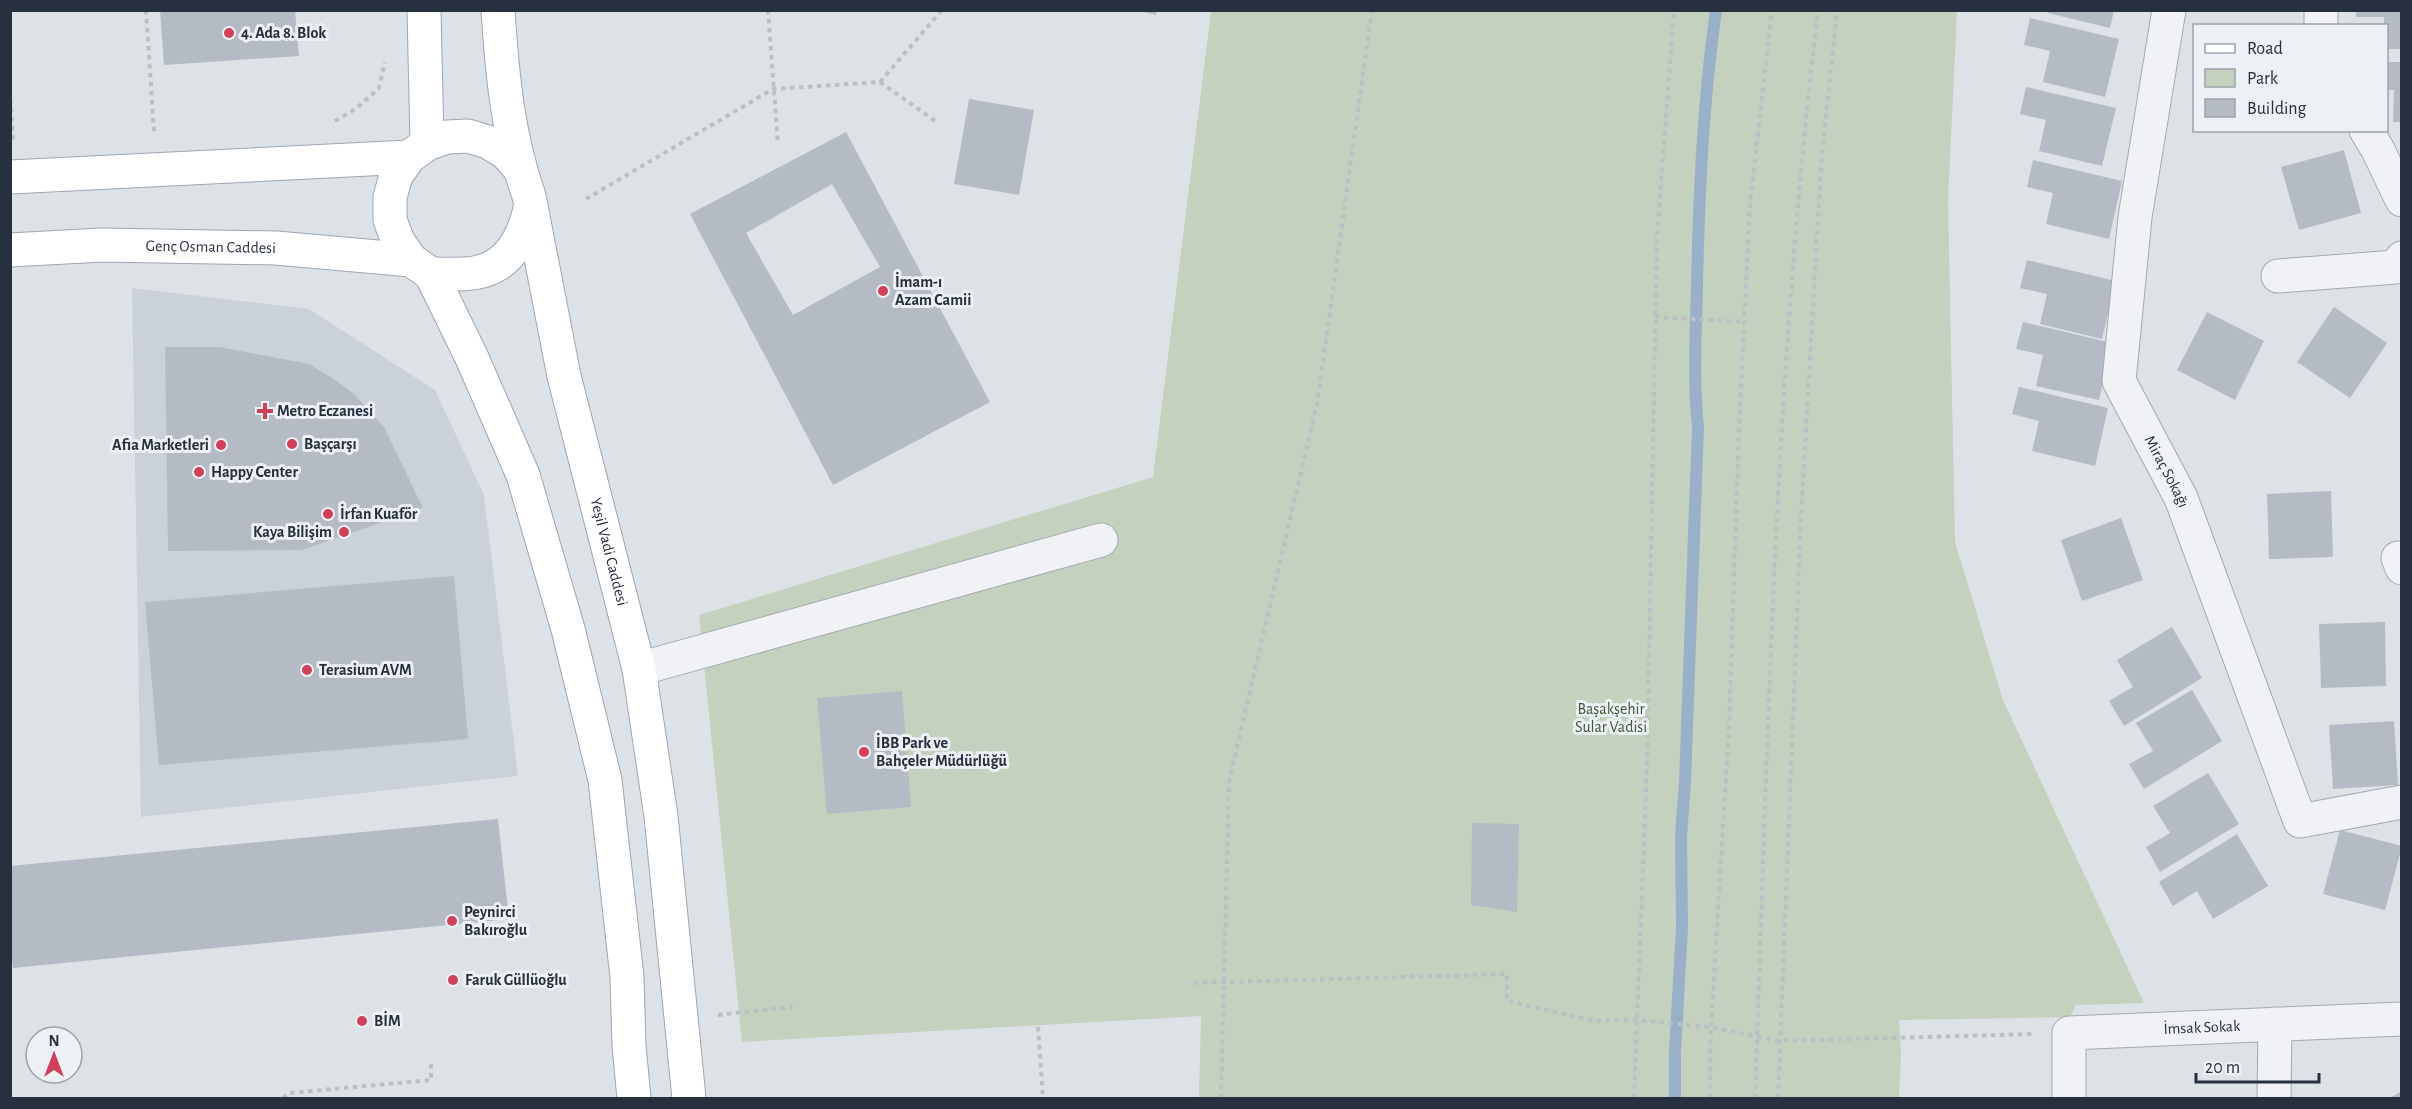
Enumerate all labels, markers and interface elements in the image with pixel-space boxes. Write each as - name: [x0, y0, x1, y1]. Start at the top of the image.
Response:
- legend: [2193, 24, 2388, 132]
- place label: 4. Ada 8. Blok: [241, 25, 326, 41]
- marker: 4. Ada 8. Blok: [222, 26, 236, 40]
- text: Road: [2247, 40, 2283, 58]
- text: Park: [2247, 70, 2279, 88]
- text: Building: [2247, 100, 2307, 118]
- street label: Genç Osman Caddesi: [146, 238, 276, 256]
- place label: İmam-ı Azam Camii: [895, 272, 971, 308]
- marker: İmam-ı Azam Camii: [876, 284, 890, 298]
- place label: Metro Eczanesi: [277, 403, 373, 419]
- marker: Metro Eczanesi: [258, 404, 272, 418]
- street label: Miraç Sokağı: [2141, 433, 2192, 510]
- place label: Başçarşı: [304, 436, 357, 452]
- place label: Afia Marketleri: [112, 437, 209, 453]
- marker: Başçarşı: [285, 437, 299, 451]
- marker: Afia Marketleri: [214, 438, 228, 452]
- place label: Happy Center: [211, 464, 298, 481]
- marker: Happy Center: [192, 465, 206, 479]
- street label: Yeşil Vadi Caddesi: [587, 496, 631, 608]
- place label: İrfan Kuaför: [340, 504, 418, 522]
- marker: İrfan Kuaför: [321, 507, 335, 521]
- place label: Kaya Bilişim: [253, 524, 332, 541]
- marker: Kaya Bilişim: [337, 525, 351, 539]
- place label: Terasium AVM: [319, 662, 412, 678]
- marker: Terasium AVM: [300, 663, 314, 677]
- park label: Başakşehir Sular Vadisi: [1575, 701, 1647, 735]
- place label: İBB Park ve Bahçeler Müdürlüğü: [876, 733, 1007, 769]
- marker: İBB Park ve Bahçeler Müdürlüğü: [857, 745, 871, 759]
- place label: Peynirci Bakıroğlu: [464, 904, 528, 938]
- marker: Peynirci Bakıroğlu: [445, 914, 459, 928]
- place label: Faruk Güllüoğlu: [465, 972, 567, 988]
- marker: Faruk Güllüoğlu: [446, 973, 460, 987]
- place label: BİM: [374, 1011, 401, 1029]
- marker: BİM: [355, 1014, 369, 1028]
- street label: İmsak Sokak: [2163, 1018, 2241, 1037]
- north arrow: [24, 1025, 84, 1085]
- text: N: [48, 1033, 60, 1049]
- scale bar: [2196, 1046, 2319, 1084]
- text: 20 m: [2205, 1059, 2240, 1077]

